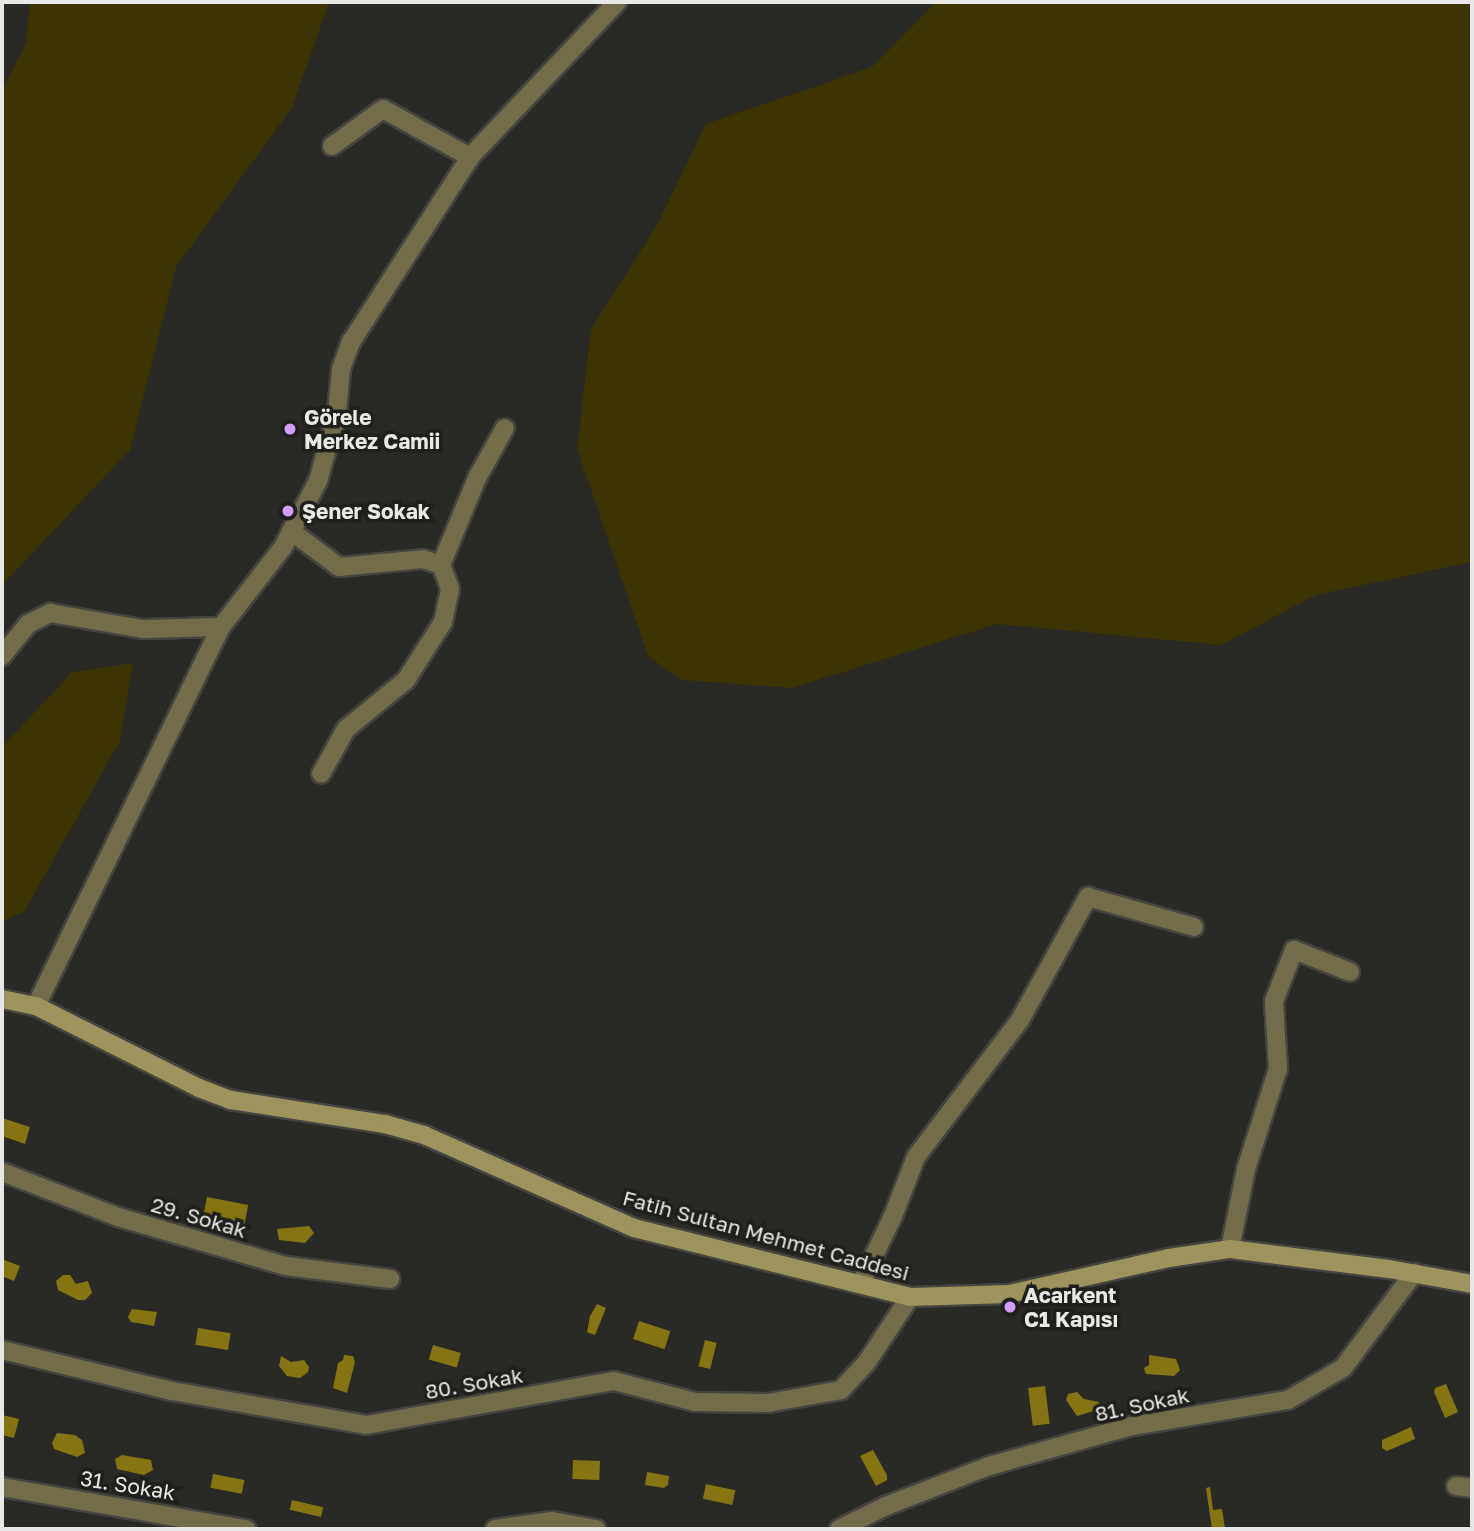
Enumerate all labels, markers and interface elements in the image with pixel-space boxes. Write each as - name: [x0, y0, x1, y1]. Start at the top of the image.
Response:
- place label: Görele Merkez Camii: [304, 404, 440, 454]
- marker: Görele Merkez Camii: [282, 421, 298, 437]
- place label: Şener Sokak: [302, 498, 430, 524]
- marker: Şener Sokak: [280, 503, 296, 519]
- street label: Fatih Sultan Mehmet Caddesi: [620, 1185, 912, 1285]
- street label: 29. Sokak: [148, 1191, 250, 1243]
- place label: Acarkent C1 Kapısı: [1024, 1282, 1118, 1332]
- marker: Acarkent C1 Kapısı: [1002, 1299, 1018, 1315]
- street label: 80. Sokak: [423, 1362, 525, 1404]
- street label: 81. Sokak: [1092, 1382, 1192, 1426]
- street label: 31. Sokak: [79, 1465, 177, 1505]

